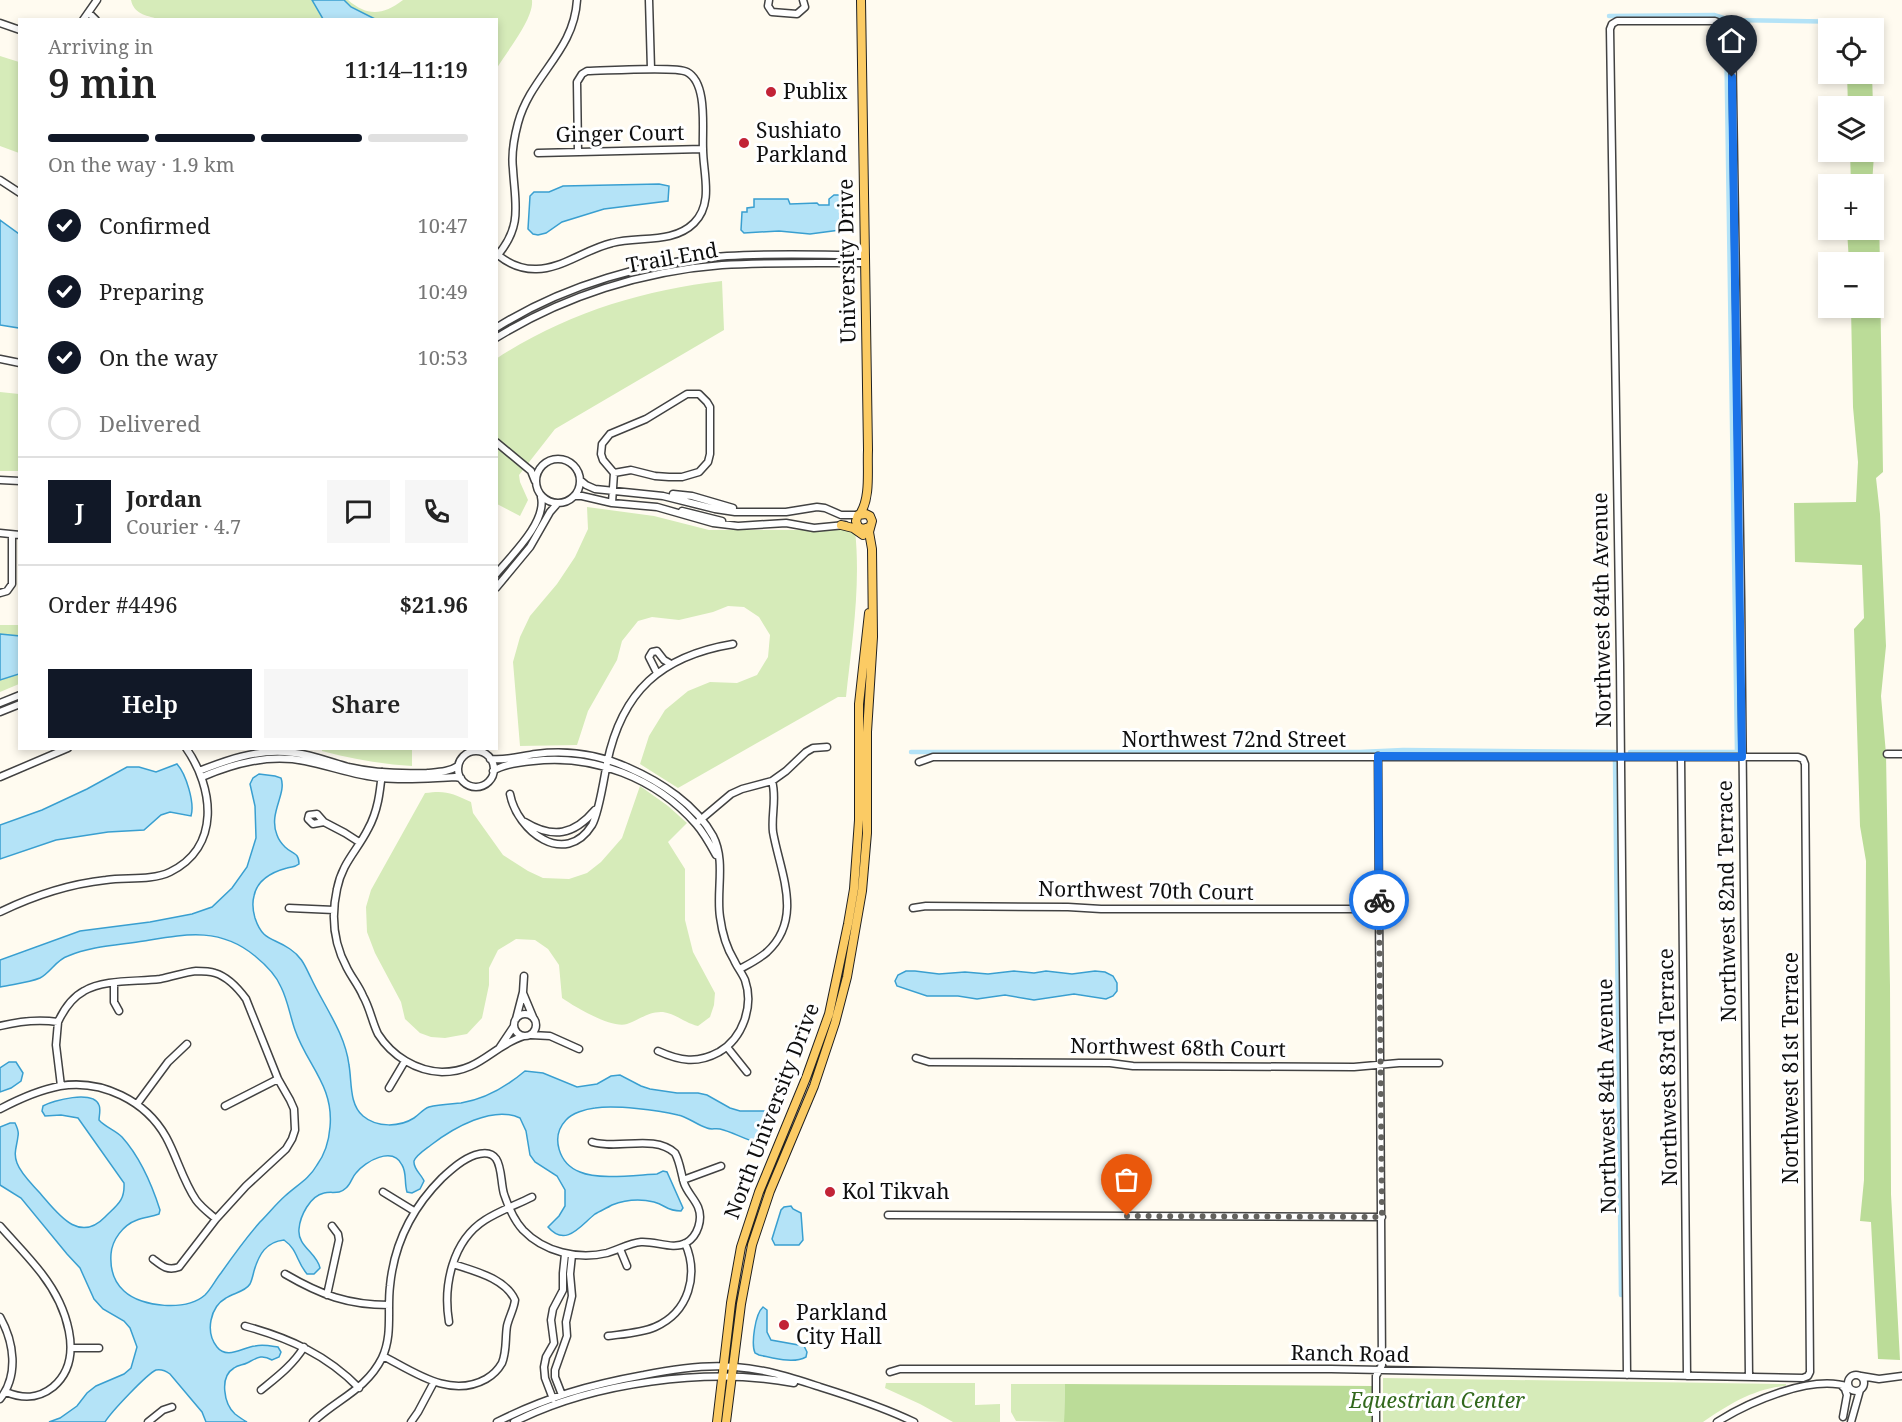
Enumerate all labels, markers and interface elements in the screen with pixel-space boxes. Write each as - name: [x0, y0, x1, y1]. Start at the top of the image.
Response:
- pin: [1706, 15, 1757, 77]
- map controls: [1818, 18, 1884, 318]
- button: locate: [1818, 18, 1884, 84]
- icon: home: [1715, 24, 1748, 57]
- text: Arriving in: [48, 33, 153, 60]
- text: 11:14–11:19: [345, 54, 468, 84]
- text: 9 min: [48, 56, 157, 109]
- place label: Publix: [783, 77, 848, 105]
- marker: Publix: [764, 85, 778, 99]
- button: layers: [1818, 96, 1884, 162]
- place label: Sushiato Parkland: [756, 116, 848, 168]
- street label: Ginger Court: [555, 118, 685, 148]
- marker: Sushiato Parkland: [737, 136, 751, 150]
- text: On the way · 1.9 km: [48, 151, 235, 178]
- button: +: [1818, 174, 1884, 240]
- street label: University Drive: [831, 178, 861, 344]
- icon: check: [48, 209, 81, 242]
- text: Confirmed: [99, 210, 210, 240]
- text: 10:47: [418, 212, 468, 239]
- street label: Trail End: [624, 235, 720, 279]
- button: −: [1818, 252, 1884, 318]
- icon: check: [48, 275, 81, 308]
- text: Preparing: [99, 276, 204, 306]
- text: 10:49: [418, 278, 468, 305]
- icon: check: [48, 341, 81, 374]
- text: On the way: [99, 342, 218, 372]
- text: 10:53: [418, 344, 468, 371]
- text: Delivered: [99, 408, 201, 438]
- button: chat: [327, 480, 390, 543]
- button: phone: [405, 480, 468, 543]
- text: Jordan: [126, 483, 202, 513]
- street label: Northwest 84th Avenue: [1585, 492, 1617, 728]
- text: J: [75, 496, 84, 526]
- text: Courier · 4.7: [126, 513, 241, 540]
- text: Order #4496: [48, 589, 178, 619]
- text: $21.96: [399, 589, 468, 619]
- button: Help: [48, 669, 252, 738]
- button: Share: [264, 669, 468, 738]
- street label: Northwest 72nd Street: [1122, 725, 1346, 753]
- street label: Northwest 82nd Terrace: [1710, 780, 1742, 1022]
- courier: [1349, 870, 1409, 930]
- street label: Northwest 70th Court: [1038, 874, 1254, 906]
- icon: bike: [1363, 884, 1396, 917]
- street label: Northwest 83rd Terrace: [1651, 948, 1683, 1186]
- street label: Northwest 81st Terrace: [1776, 952, 1804, 1184]
- street label: Northwest 84th Avenue: [1590, 978, 1622, 1214]
- street label: North University Drive: [717, 999, 825, 1223]
- street label: Northwest 68th Court: [1070, 1031, 1286, 1063]
- pin: [1101, 1154, 1152, 1216]
- icon: bag: [1110, 1163, 1143, 1196]
- place label: Kol Tikvah: [842, 1177, 950, 1205]
- marker: Kol Tikvah: [823, 1185, 837, 1199]
- place label: Parkland City Hall: [796, 1298, 888, 1350]
- marker: Parkland City Hall: [777, 1318, 791, 1332]
- street label: Ranch Road: [1290, 1338, 1410, 1368]
- park label: Equestrian Center: [1348, 1386, 1525, 1414]

